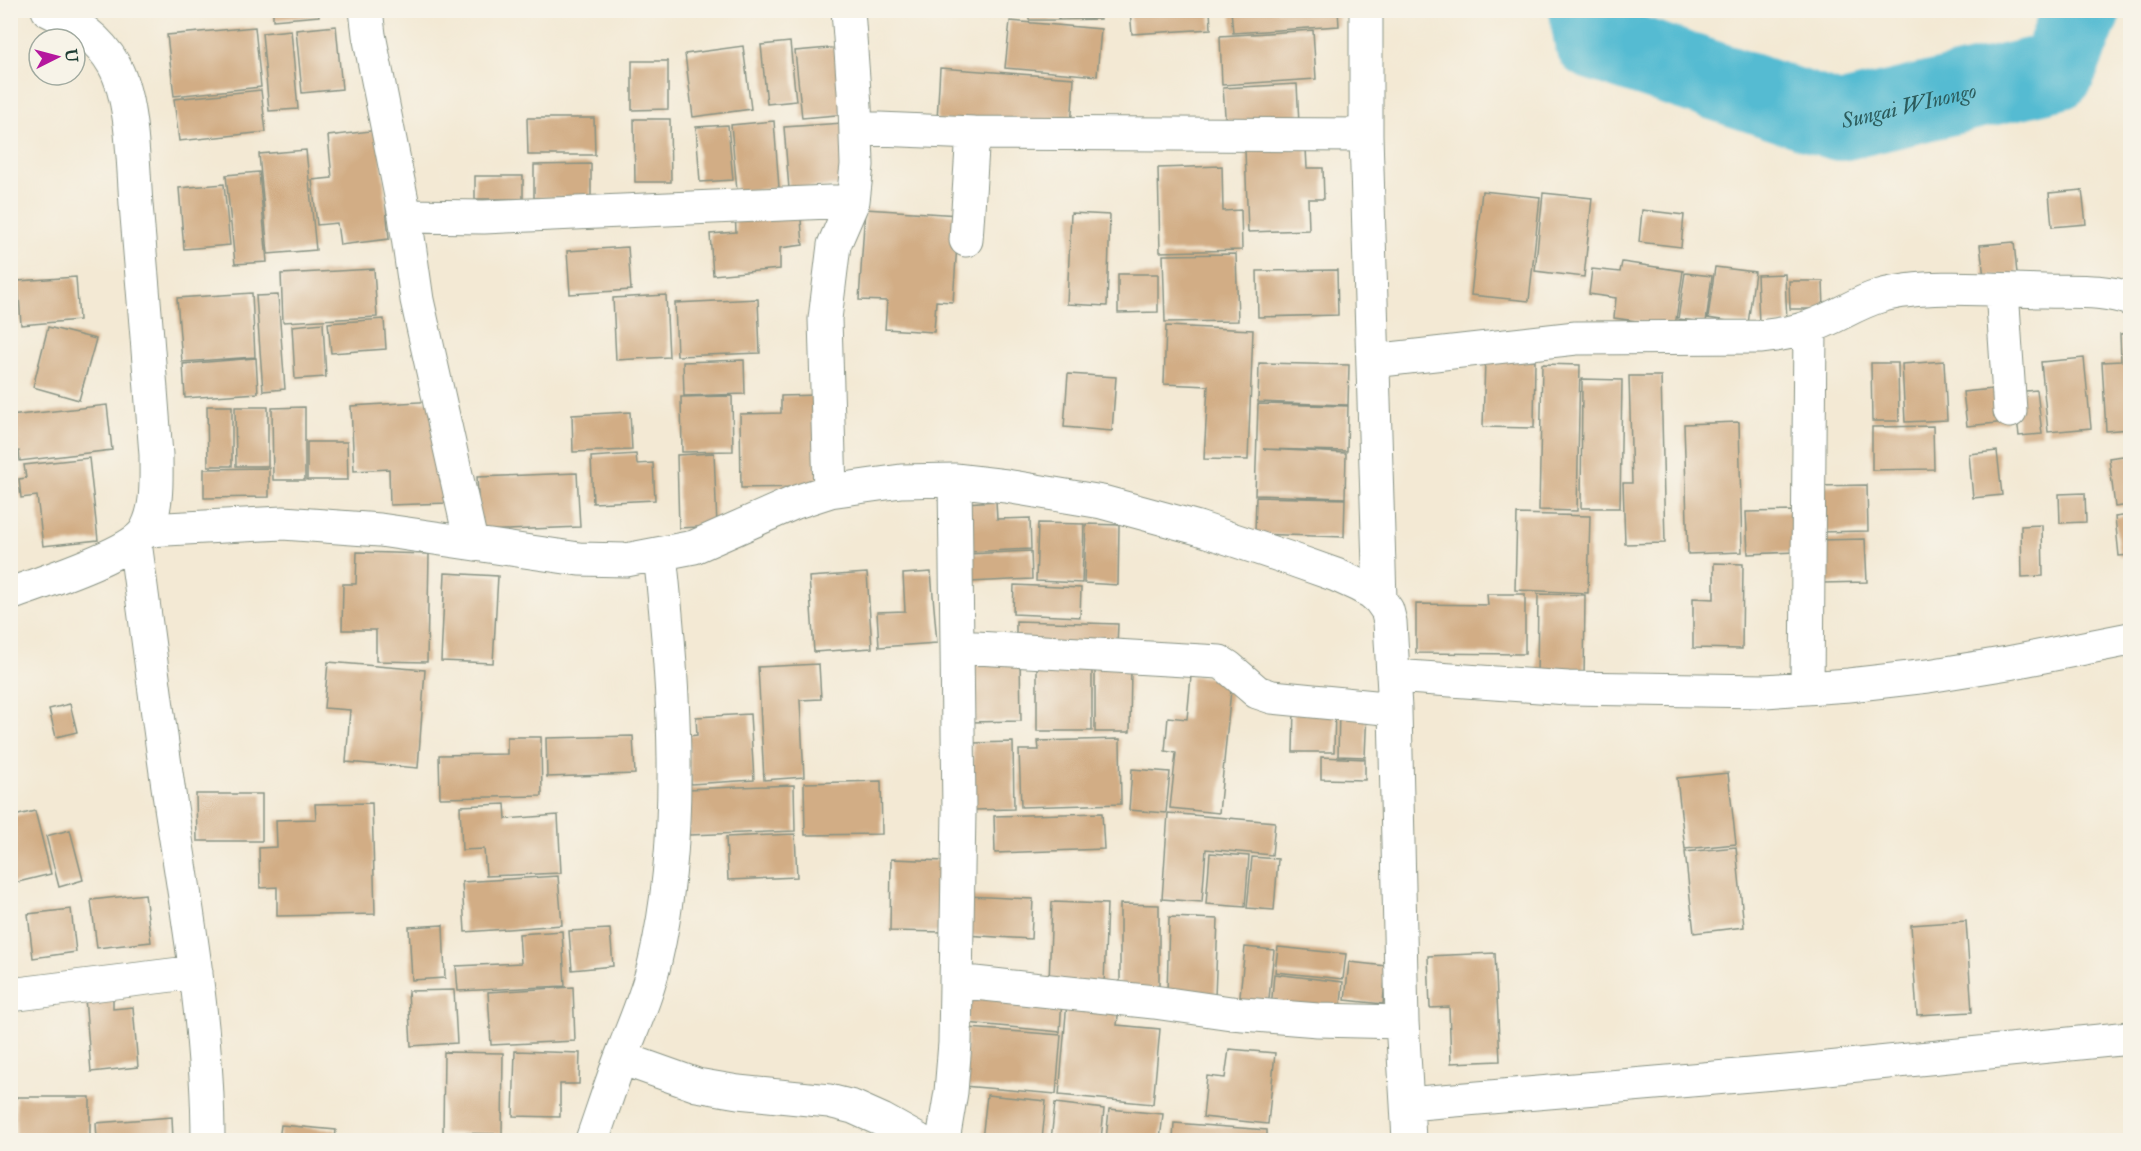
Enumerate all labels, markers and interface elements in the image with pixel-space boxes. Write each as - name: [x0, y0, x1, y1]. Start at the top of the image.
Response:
- north arrow: [27, 27, 87, 87]
- text: U: [60, 48, 82, 64]
- water label: Sungai WInongo: [1837, 76, 1979, 135]

